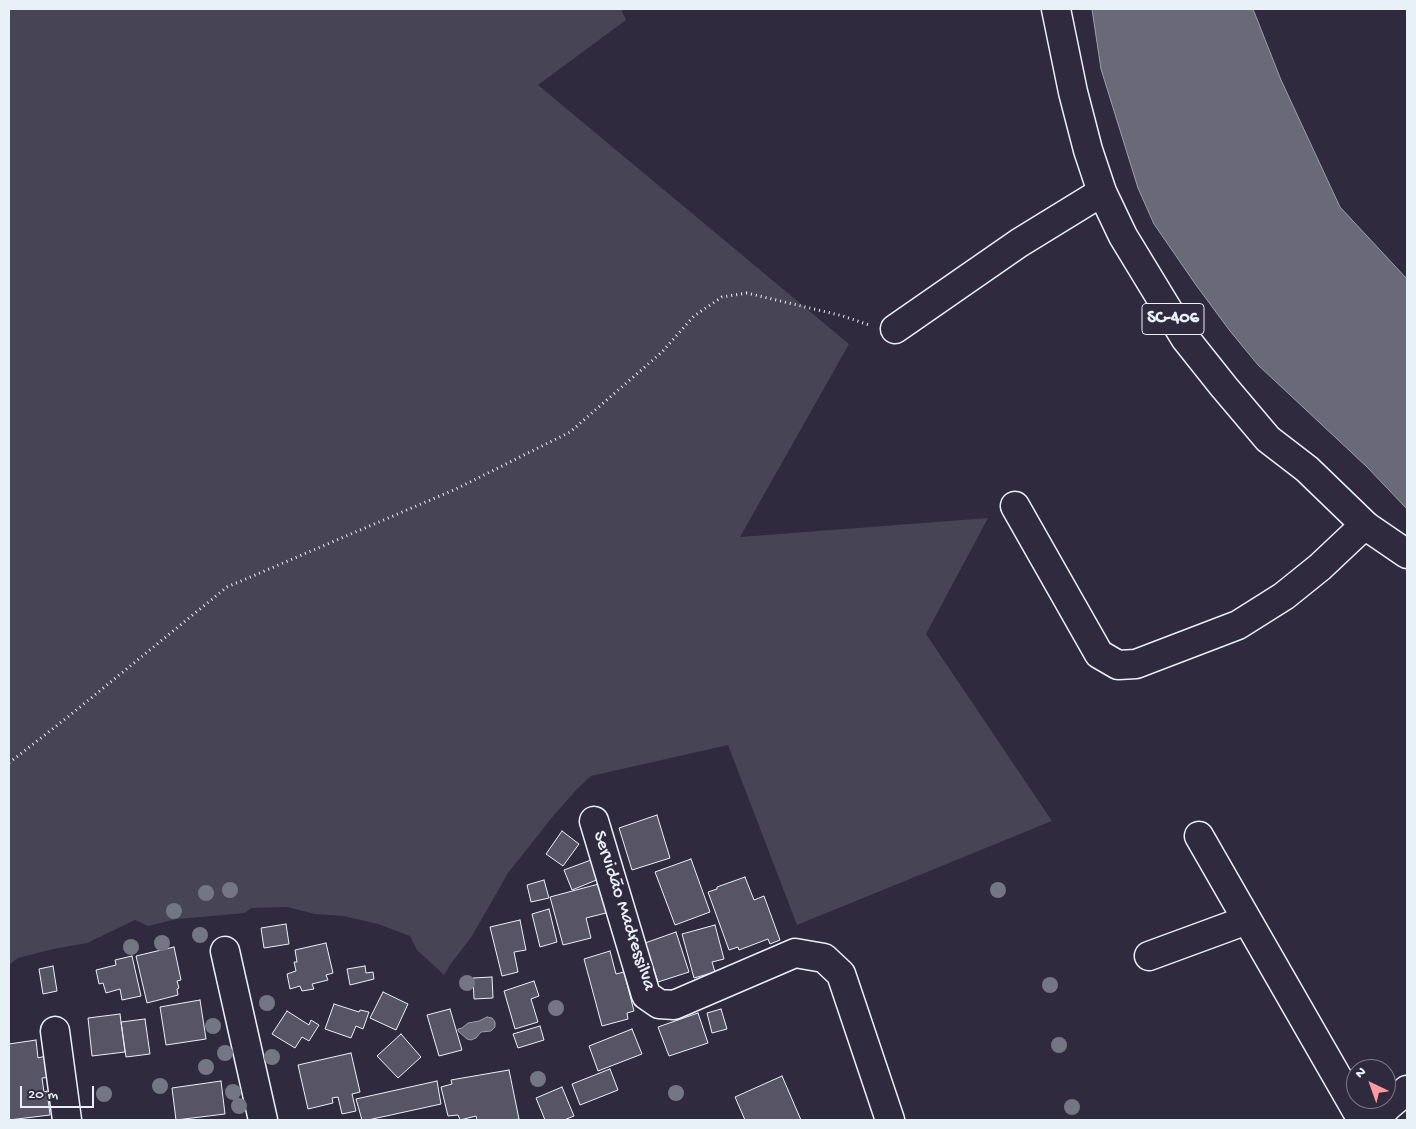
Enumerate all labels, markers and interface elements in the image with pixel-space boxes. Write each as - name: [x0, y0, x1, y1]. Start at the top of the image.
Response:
- road number: SC-406: [1142, 304, 1204, 334]
- street label: Servidão Madressilva: [586, 828, 660, 994]
- north arrow: [1346, 1059, 1396, 1109]
- text: N: [1352, 1064, 1370, 1083]
- scale bar: [22, 1076, 96, 1108]
- text: 20 m: [28, 1086, 58, 1104]

